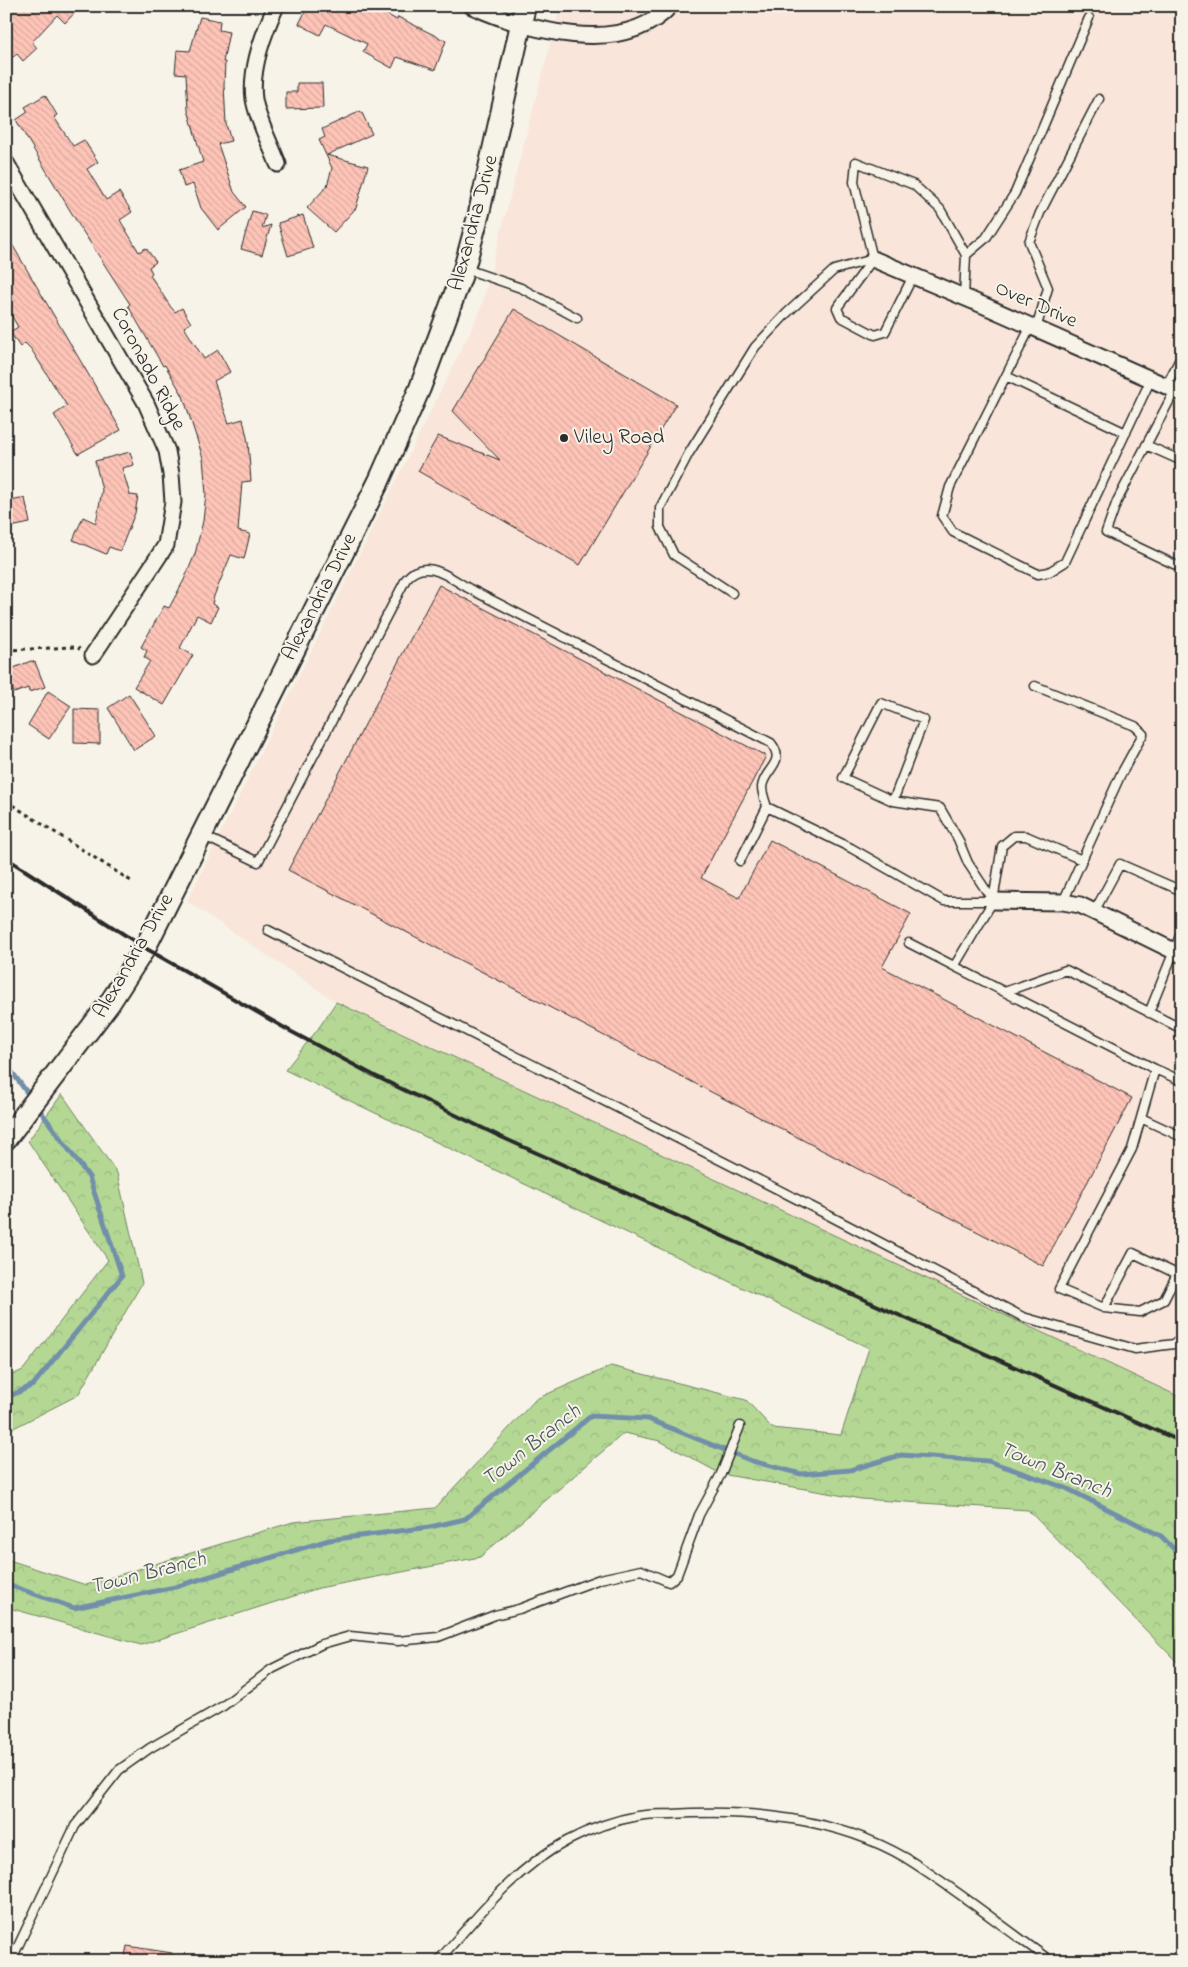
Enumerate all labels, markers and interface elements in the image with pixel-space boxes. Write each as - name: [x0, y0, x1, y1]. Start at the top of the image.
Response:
- street label: Alexandria Drive: [441, 151, 507, 294]
- street label: Over Drive: [990, 273, 1083, 337]
- street label: Coronado Ridge: [101, 302, 193, 437]
- place label: Viley Road: [573, 423, 664, 455]
- marker: Viley Road: [558, 432, 570, 444]
- street label: Alexandria Drive: [275, 528, 365, 666]
- street label: Alexandria Drive: [86, 888, 182, 1024]
- water label: Town Branch: [475, 1397, 589, 1495]
- water label: Town Branch: [994, 1434, 1116, 1508]
- water label: Town Branch: [87, 1544, 210, 1604]

